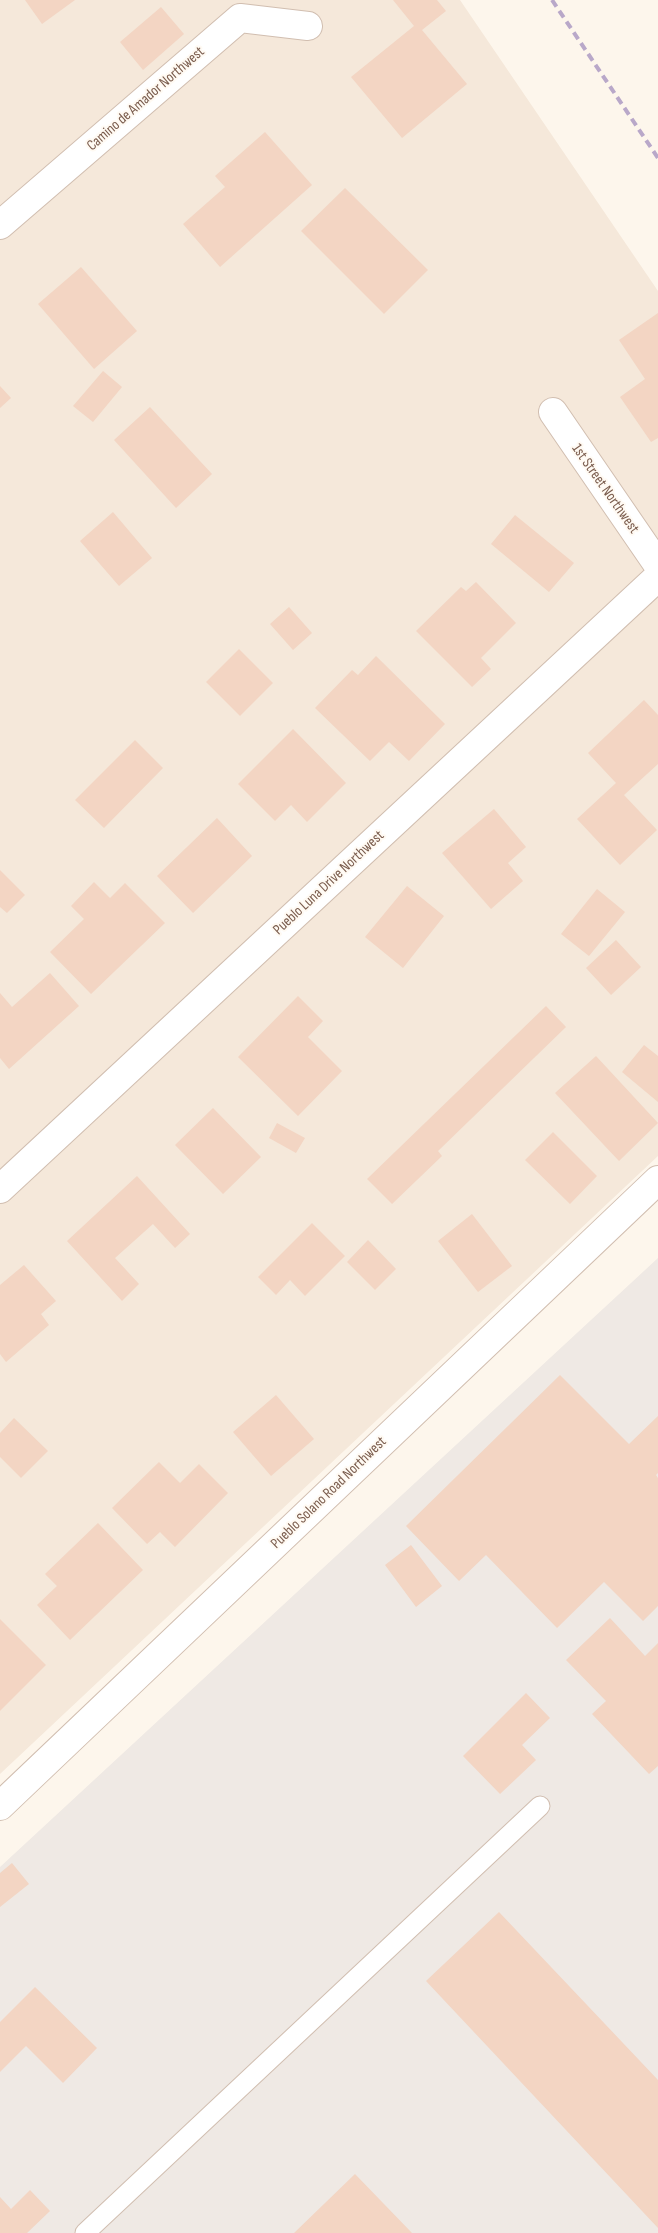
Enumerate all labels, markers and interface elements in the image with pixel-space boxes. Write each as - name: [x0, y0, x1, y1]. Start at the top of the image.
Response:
- street label: Camino de Amador Northwest: [84, 43, 208, 155]
- street label: 1st Street Northwest: [567, 441, 643, 537]
- street label: Pueblo Luna Drive Northwest: [270, 827, 388, 939]
- street label: Pueblo Solano Road Northwest: [268, 1433, 390, 1553]

